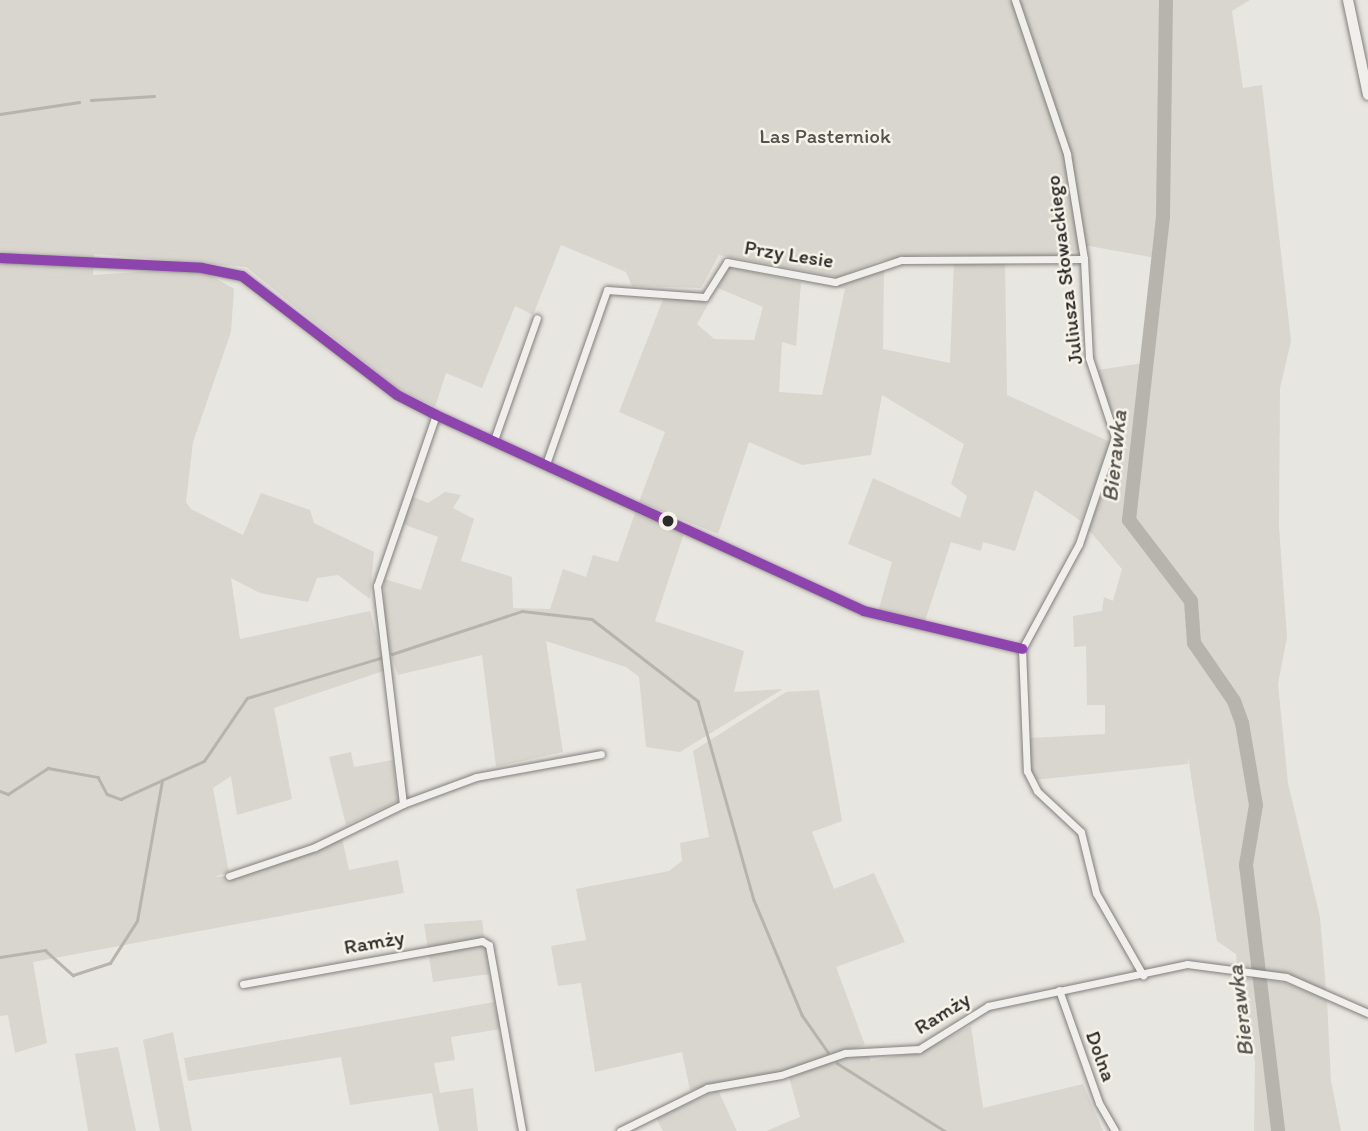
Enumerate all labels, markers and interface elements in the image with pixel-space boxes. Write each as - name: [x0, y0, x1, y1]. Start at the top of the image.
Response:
- park label: Las Pasterniok: [759, 123, 891, 149]
- street label: Juliusza Słowackiego: [1040, 174, 1088, 366]
- street label: Przy Lesie: [743, 235, 835, 273]
- water label: Bierawka: [1095, 409, 1133, 503]
- unlabelled marker: [661, 514, 675, 528]
- street label: Ramży: [342, 924, 406, 960]
- water label: Bierawka: [1221, 964, 1259, 1058]
- street label: Ramży: [910, 986, 974, 1040]
- street label: Dolna: [1080, 1027, 1122, 1085]

